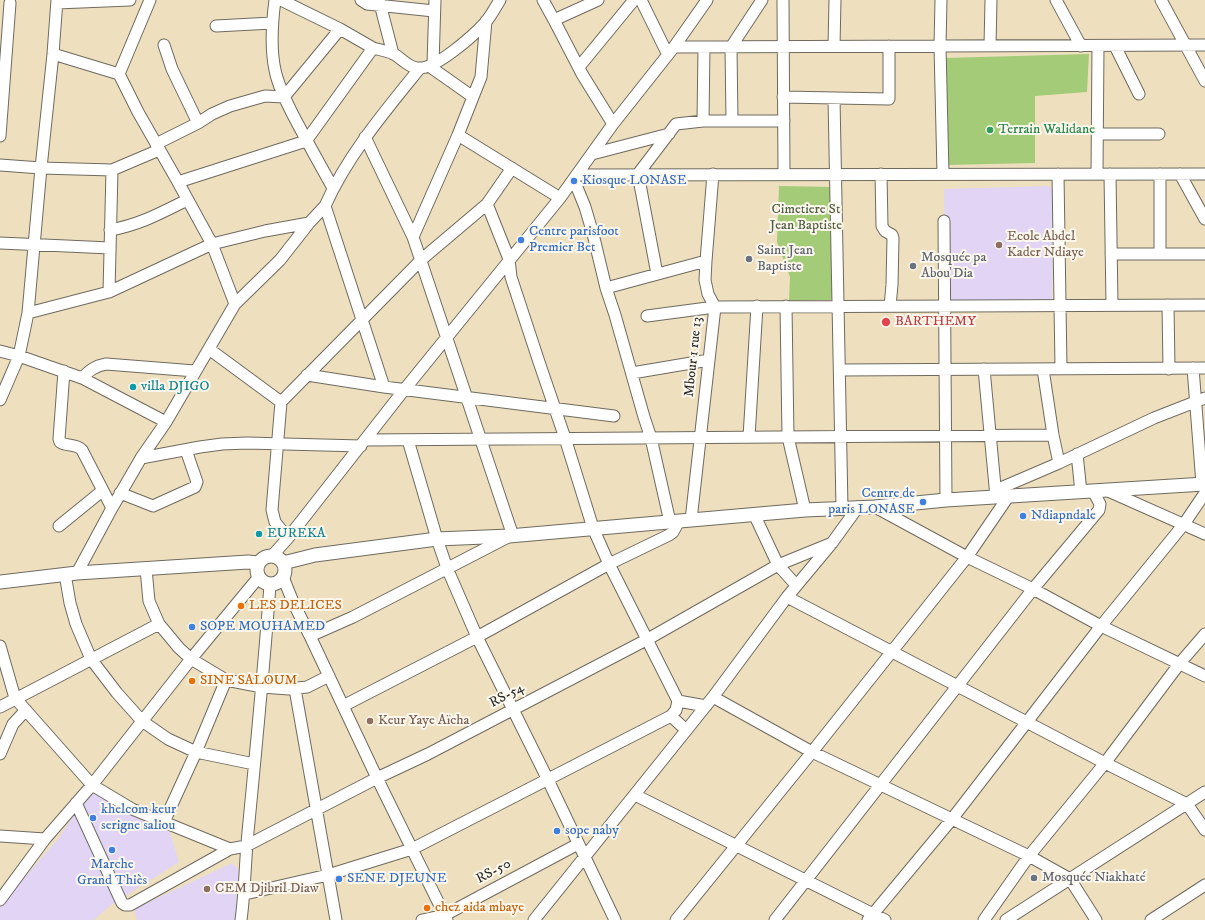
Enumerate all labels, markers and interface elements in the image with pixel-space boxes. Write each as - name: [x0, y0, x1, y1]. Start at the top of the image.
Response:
- place label: Terrain Walidane: [998, 122, 1095, 138]
- marker: Terrain Walidane: [985, 125, 995, 135]
- place label: Kiosque LONASE: [582, 173, 687, 189]
- marker: Kiosque LONASE: [569, 176, 579, 186]
- park label: Cimetiere St Jean Baptiste: [770, 202, 842, 234]
- place label: Centre parisfoot Premier Bet: [529, 224, 619, 256]
- place label: Ecole Abdel Kader Ndiaye: [1007, 229, 1084, 262]
- marker: Centre parisfoot Premier Bet: [516, 235, 526, 245]
- marker: Ecole Abdel Kader Ndiaye: [994, 240, 1004, 250]
- place label: Saint Jean Baptiste: [757, 243, 813, 276]
- place label: Mosquée pa Abou Dia: [921, 250, 986, 282]
- marker: Saint Jean Baptiste: [744, 254, 754, 264]
- marker: Mosquée pa Abou Dia: [908, 261, 918, 271]
- place label: BARTHEMY: [895, 314, 976, 330]
- street label: Mbour 1 rue 13: [681, 316, 707, 398]
- marker: BARTHEMY: [880, 316, 892, 328]
- place label: villa DJIGO: [141, 379, 209, 395]
- marker: villa DJIGO: [128, 382, 138, 392]
- place label: Centre de paris LONASE: [828, 486, 915, 518]
- marker: Centre de paris LONASE: [918, 497, 928, 507]
- place label: Ndiapndale: [1031, 508, 1096, 524]
- marker: Ndiapndale: [1018, 511, 1028, 521]
- place label: EUREKA: [267, 526, 326, 542]
- marker: EUREKA: [254, 529, 264, 539]
- place label: LES DELICES: [249, 598, 342, 614]
- marker: LES DELICES: [236, 601, 246, 611]
- place label: SOPE MOUHAMED: [200, 619, 325, 635]
- marker: SOPE MOUHAMED: [187, 622, 197, 632]
- place label: SINE SALOUM: [200, 673, 297, 689]
- marker: SINE SALOUM: [187, 676, 197, 686]
- street label: RS-54: [487, 680, 527, 712]
- place label: Keur Yaye Aïcha: [378, 713, 470, 729]
- marker: Keur Yaye Aïcha: [365, 716, 375, 726]
- place label: khelcom keur serigne saliou: [101, 802, 176, 834]
- marker: khelcom keur serigne saliou: [88, 813, 98, 823]
- place label: sope naby: [565, 823, 619, 839]
- marker: sope naby: [552, 826, 562, 836]
- marker: Marche Grand Thiès: [107, 845, 117, 855]
- street label: RS-50: [474, 856, 514, 888]
- place label: Marche Grand Thiès: [77, 857, 147, 890]
- place label: Mosquée Niakhaté: [1042, 870, 1146, 886]
- place label: SENE DJEUNE: [347, 871, 447, 887]
- marker: Mosquée Niakhaté: [1029, 873, 1039, 883]
- marker: SENE DJEUNE: [334, 874, 344, 884]
- place label: CEM Djibril Diaw: [215, 881, 319, 897]
- marker: CEM Djibril Diaw: [202, 884, 212, 894]
- place label: chez aida mbaye: [435, 900, 524, 916]
- marker: chez aida mbaye: [422, 903, 432, 913]

